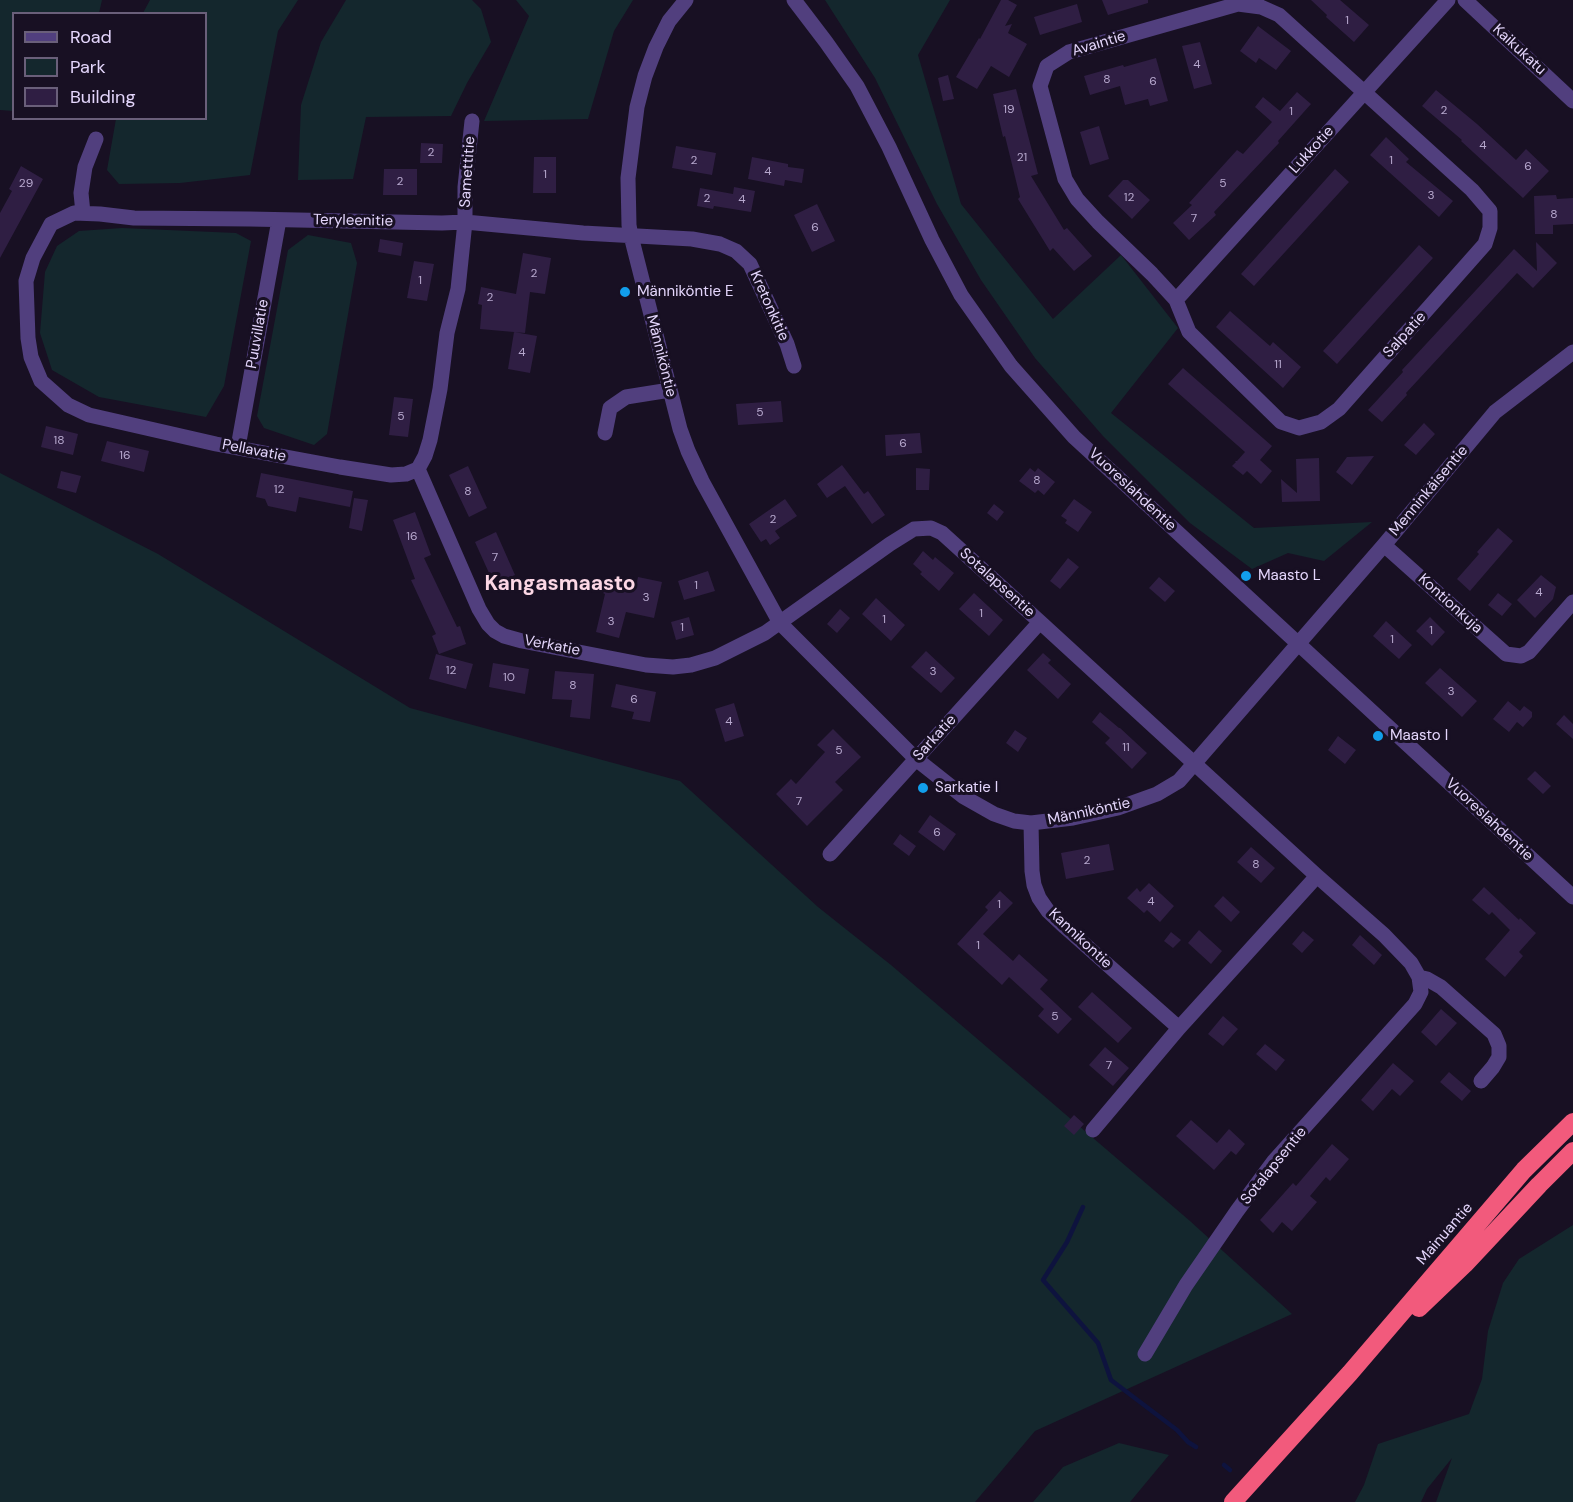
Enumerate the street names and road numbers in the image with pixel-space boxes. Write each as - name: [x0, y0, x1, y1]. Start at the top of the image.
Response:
- street label: Kaikukatu: [1489, 21, 1549, 79]
- street label: Avaintie: [1070, 27, 1128, 61]
- street label: Lukkotie: [1286, 123, 1338, 177]
- street label: Samettitie: [457, 136, 479, 208]
- street label: Teryleenitie: [313, 211, 393, 231]
- street label: Kretonkitie: [746, 268, 792, 344]
- street label: Puuvillatie: [243, 298, 273, 370]
- street label: Salpatie: [1380, 308, 1430, 362]
- street label: Männiköntie: [642, 313, 680, 399]
- street label: Pellavatie: [220, 436, 288, 466]
- street label: Menninkäisentie: [1386, 442, 1472, 540]
- street label: Vuoreslahdentie: [1084, 445, 1180, 535]
- street label: Sotalapsentie: [956, 545, 1038, 621]
- street label: Kontionkuja: [1414, 570, 1486, 638]
- street label: Verkatie: [523, 632, 581, 660]
- street label: Sarkatie: [910, 711, 960, 765]
- street label: Vuoreslahdentie: [1441, 775, 1537, 865]
- street label: Männiköntie: [1046, 794, 1132, 830]
- street label: Kannikontie: [1045, 905, 1115, 973]
- street label: Sotalapsentie: [1237, 1123, 1311, 1209]
- street label: Mainuantie: [1413, 1199, 1477, 1269]

